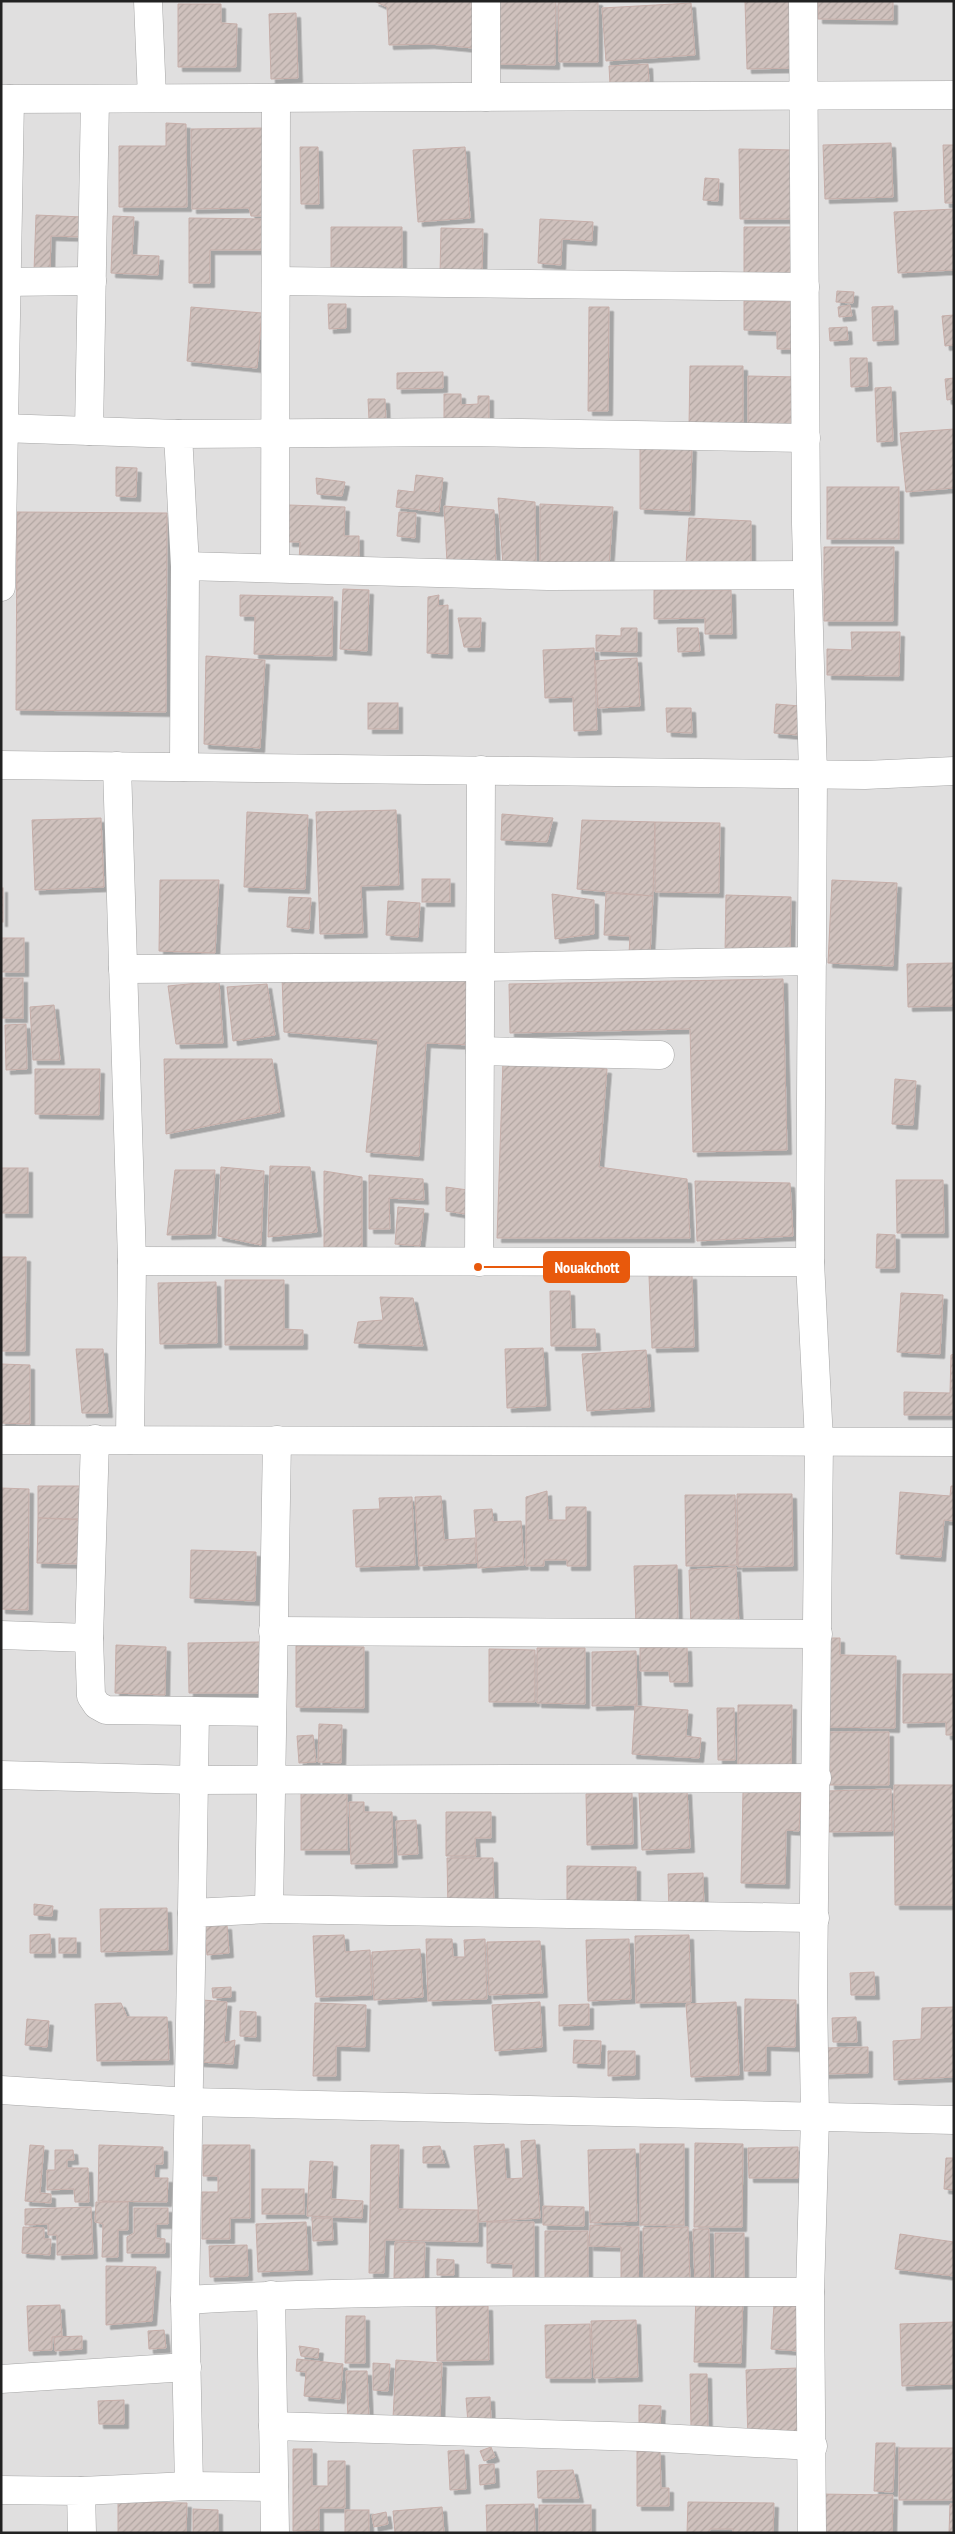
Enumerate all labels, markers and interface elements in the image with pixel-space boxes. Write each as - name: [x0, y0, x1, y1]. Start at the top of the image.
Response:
- callout: Nouakchott: [544, 1252, 629, 1282]
- text: Nouakchott: [554, 1257, 620, 1277]

